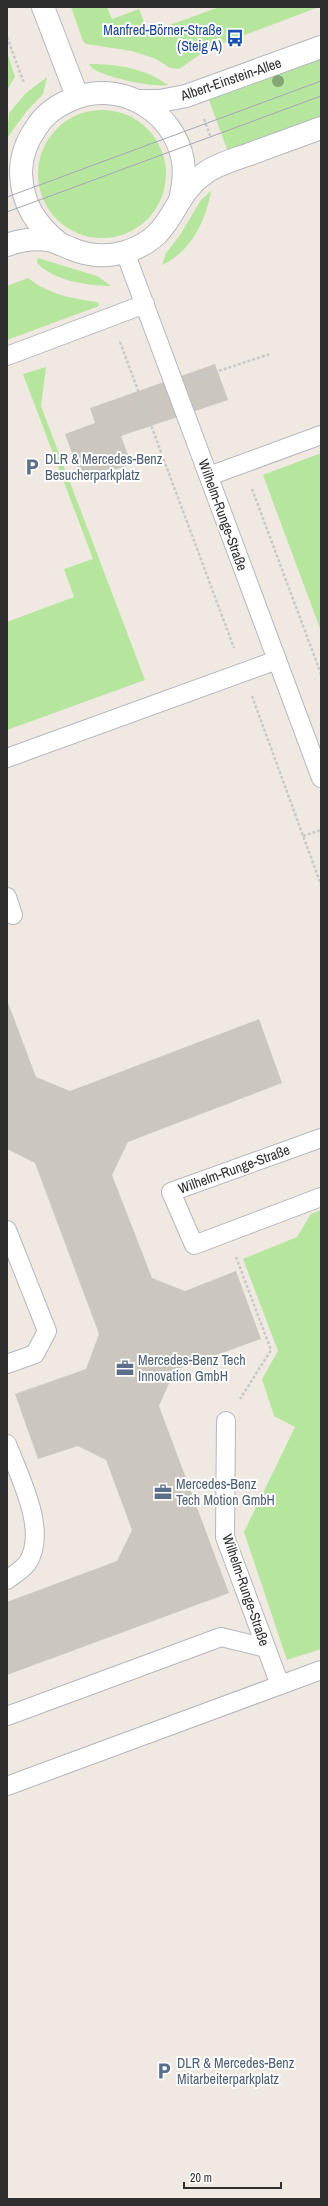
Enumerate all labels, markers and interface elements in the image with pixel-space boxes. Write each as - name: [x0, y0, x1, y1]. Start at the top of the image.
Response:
- place label: Manfred-Börner-Straße (Steig A): [103, 21, 222, 55]
- bus stop icon: Manfred-Börner-Straße (Steig A): [225, 28, 245, 48]
- street label: Albert-Einstein-Allee: [177, 53, 284, 105]
- place label: DLR & Mercedes-Benz Besucherparkplatz: [45, 450, 163, 484]
- parking icon: DLR & Mercedes-Benz Besucherparkplatz: [22, 457, 42, 477]
- street label: Wilhelm-Runge-Straße: [194, 457, 252, 573]
- street label: Wilhelm-Runge-Straße: [176, 1140, 292, 1198]
- place label: Mercedes-Benz Tech Innovation GmbH: [138, 1351, 246, 1385]
- office icon: Mercedes-Benz Tech Innovation GmbH: [115, 1358, 135, 1378]
- place label: Mercedes-Benz Tech Motion GmbH: [176, 1475, 275, 1509]
- office icon: Mercedes-Benz Tech Motion GmbH: [153, 1482, 173, 1502]
- street label: Wilhelm-Runge-Straße: [218, 1532, 274, 1648]
- place label: DLR & Mercedes-Benz Mitarbeiterparkplatz: [177, 2054, 295, 2088]
- parking icon: DLR & Mercedes-Benz Mitarbeiterparkplatz: [154, 2061, 174, 2081]
- scale bar: [184, 2164, 281, 2190]
- text: 20 m: [190, 2170, 212, 2186]

